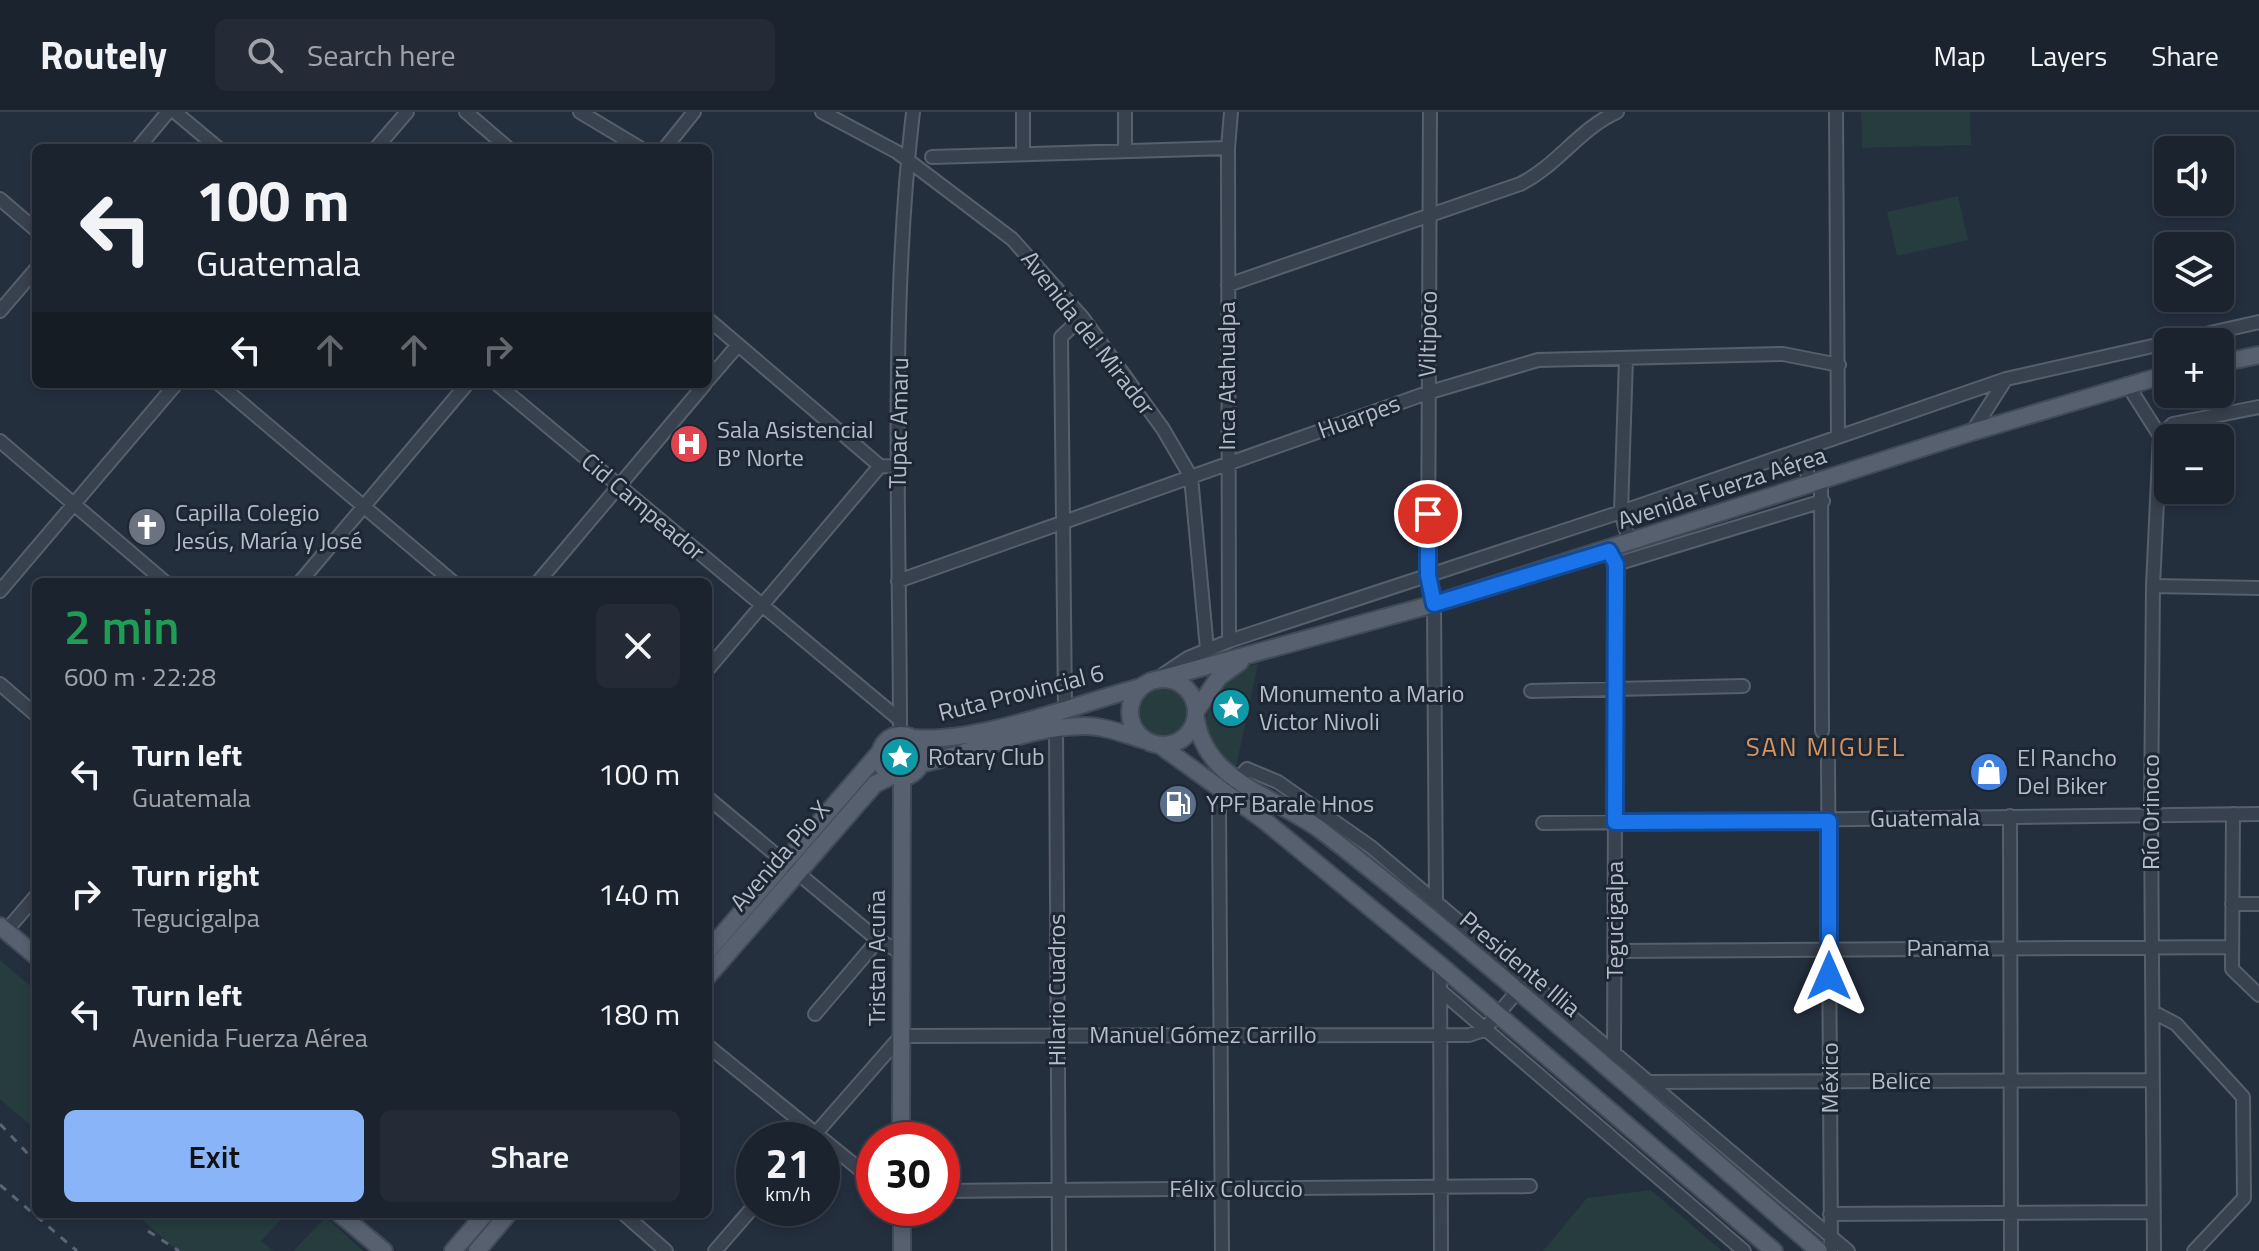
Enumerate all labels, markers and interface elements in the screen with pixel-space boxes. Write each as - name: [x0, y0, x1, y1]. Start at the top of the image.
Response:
- search box: [215, 19, 775, 91]
- text: Routely: [40, 26, 167, 84]
- text: Search here: [307, 32, 456, 78]
- icon: search: [243, 33, 287, 77]
- text: Map: [1933, 34, 1986, 77]
- text: Layers: [2030, 34, 2107, 77]
- text: Share: [2151, 34, 2219, 77]
- map controls: [2154, 136, 2234, 504]
- button: sound: [2154, 136, 2234, 216]
- text: 100 m: [196, 158, 349, 243]
- icon: left: [64, 176, 168, 280]
- button: layers: [2154, 232, 2234, 312]
- text: Guatemala: [196, 235, 361, 290]
- street label: Avenida del Mirador: [1013, 242, 1165, 422]
- street label: Viltipoco: [1408, 290, 1446, 378]
- street label: Inca Atahualpa: [1208, 302, 1244, 450]
- icon: left: [224, 328, 268, 372]
- icon: ahead: [308, 328, 352, 372]
- icon: ahead: [392, 328, 436, 372]
- icon: right: [476, 328, 520, 372]
- button: +: [2154, 328, 2234, 408]
- street label: Tupac Amaru: [879, 357, 917, 489]
- street label: Huarpes: [1312, 385, 1405, 448]
- place label: Sala Asistencial Bº Norte: [717, 411, 873, 475]
- hospital icon: Sala Asistencial Bº Norte: [668, 423, 710, 465]
- button: −: [2154, 424, 2234, 504]
- street label: Avenida Fuerza Aérea: [1613, 436, 1831, 538]
- street label: Cid Campeador: [574, 444, 713, 569]
- pin: [1394, 480, 1462, 548]
- icon: arrive: [1406, 492, 1450, 536]
- place label: Capilla Colegio Jesús, María y José: [175, 494, 362, 558]
- church icon: Capilla Colegio Jesús, María y José: [126, 506, 168, 548]
- text: 2 min: [64, 590, 179, 663]
- button: close: [596, 604, 680, 688]
- street label: Ruta Provincial 6: [934, 654, 1107, 730]
- text: 600 m · 22:28: [64, 657, 216, 696]
- place label: Monumento a Mario Victor Nivoli: [1259, 675, 1464, 739]
- place icon: Monumento a Mario Victor Nivoli: [1210, 687, 1252, 729]
- district label: SAN MIGUEL: [1746, 727, 1906, 766]
- text: Turn left: [132, 732, 242, 778]
- place icon: Rotary Club: [879, 736, 921, 778]
- place label: Rotary Club: [928, 738, 1045, 774]
- place label: El Rancho Del Biker: [2017, 739, 2117, 803]
- text: 100 m: [598, 751, 680, 797]
- shop icon: El Rancho Del Biker: [1968, 751, 2010, 793]
- icon: left: [64, 752, 108, 796]
- street label: Río Orinoco: [2132, 754, 2168, 870]
- text: Guatemala: [132, 778, 251, 817]
- fuel station icon: YPF Barale Hnos: [1157, 783, 1199, 825]
- place label: YPF Barale Hnos: [1206, 785, 1374, 821]
- street label: Avenida Pio X: [721, 792, 838, 919]
- street label: Guatemala: [1870, 798, 1980, 836]
- text: Turn right: [132, 852, 260, 898]
- street label: Tegucigalpa: [1596, 861, 1632, 979]
- text: 140 m: [598, 871, 680, 917]
- icon: right: [64, 872, 108, 916]
- street label: Tristan Acuña: [858, 890, 894, 1026]
- text: Tegucigalpa: [132, 898, 260, 937]
- street label: Presidente Illia: [1452, 902, 1589, 1025]
- street label: Hilario Cuadros: [1038, 914, 1074, 1066]
- street label: Panama: [1906, 929, 1990, 965]
- position arrow: [1787, 934, 1871, 1018]
- text: Turn left: [132, 972, 242, 1018]
- text: 180 m: [598, 991, 680, 1037]
- icon: left: [64, 992, 108, 1036]
- street label: Manuel Gómez Carrillo: [1089, 1016, 1317, 1052]
- text: Avenida Fuerza Aérea: [132, 1018, 368, 1057]
- street label: México: [1811, 1042, 1847, 1114]
- street label: Belice: [1871, 1062, 1931, 1098]
- button: Exit: [64, 1110, 364, 1202]
- button: Share: [380, 1110, 680, 1202]
- speed limit sign: 30: [856, 1122, 960, 1226]
- text: 21: [766, 1133, 810, 1194]
- street label: Félix Coluccio: [1169, 1170, 1303, 1206]
- text: km/h: [765, 1178, 811, 1209]

